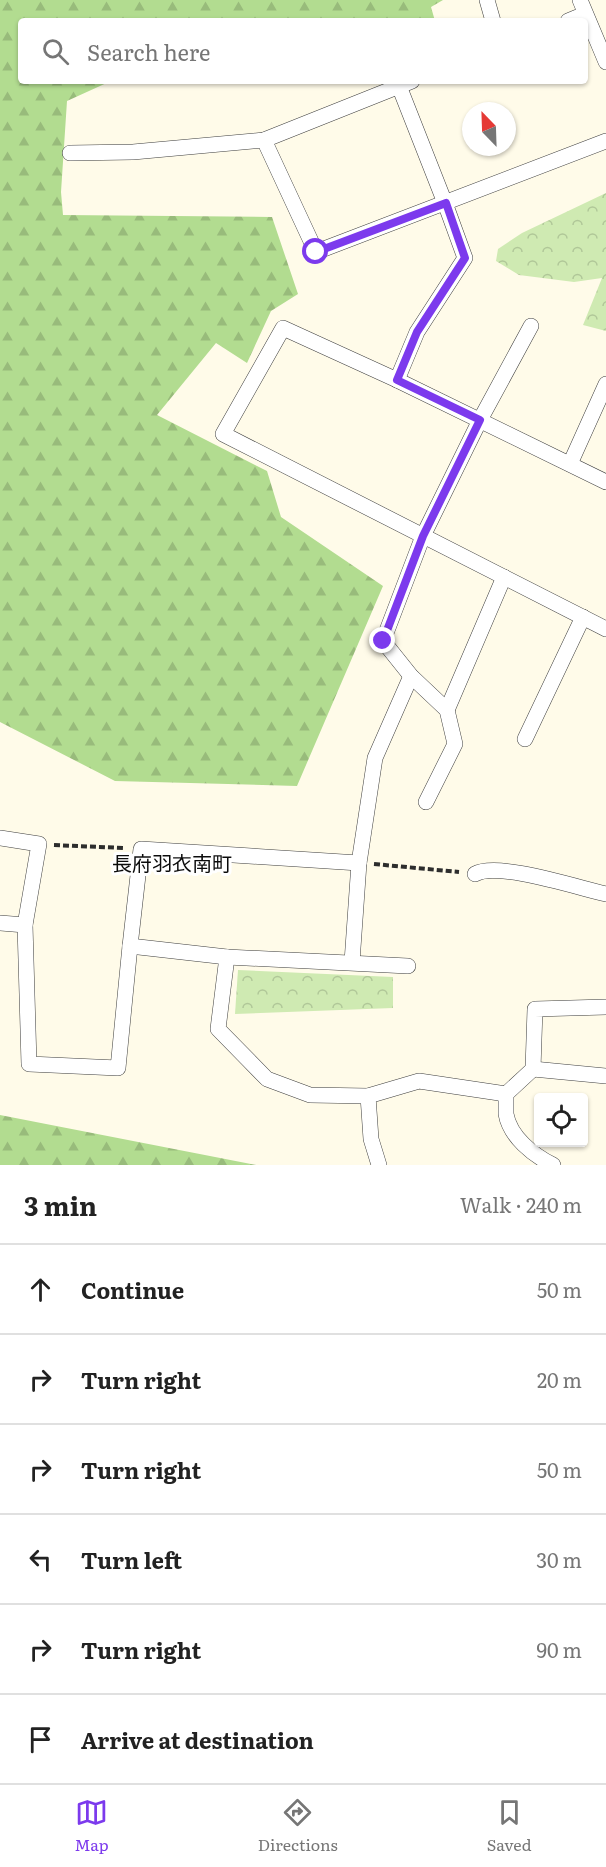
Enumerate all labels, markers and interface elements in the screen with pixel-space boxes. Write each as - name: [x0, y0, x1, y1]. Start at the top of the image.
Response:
- search box: [18, 18, 588, 84]
- icon: search: [39, 35, 72, 68]
- text: Search here: [87, 35, 210, 68]
- north arrow: [462, 102, 516, 156]
- route start: [302, 238, 328, 264]
- route end: [369, 627, 395, 653]
- district label: 長府羽衣南町: [112, 847, 232, 877]
- map controls: [534, 1093, 588, 1147]
- button: locate: [534, 1093, 588, 1147]
- text: 3 min: [24, 1185, 97, 1224]
- text: Walk · 240 m: [460, 1189, 582, 1219]
- icon: ahead: [24, 1273, 57, 1306]
- text: Continue: [81, 1273, 184, 1306]
- text: 50 m: [537, 1274, 582, 1304]
- icon: right: [24, 1363, 57, 1396]
- text: Turn right: [81, 1363, 201, 1396]
- text: 20 m: [537, 1364, 582, 1394]
- icon: right: [24, 1453, 57, 1486]
- text: Turn right: [81, 1453, 201, 1486]
- text: 50 m: [537, 1454, 582, 1484]
- icon: left: [24, 1543, 57, 1576]
- text: Turn left: [81, 1543, 182, 1576]
- text: 30 m: [536, 1544, 582, 1574]
- icon: right: [24, 1633, 57, 1666]
- text: Turn right: [81, 1633, 201, 1666]
- text: 90 m: [537, 1634, 582, 1664]
- icon: arrive: [24, 1723, 57, 1756]
- text: Arrive at destination: [81, 1723, 314, 1756]
- tab: Map: [75, 1796, 109, 1856]
- tab: Directions: [258, 1796, 338, 1856]
- tab: Saved: [487, 1796, 531, 1856]

